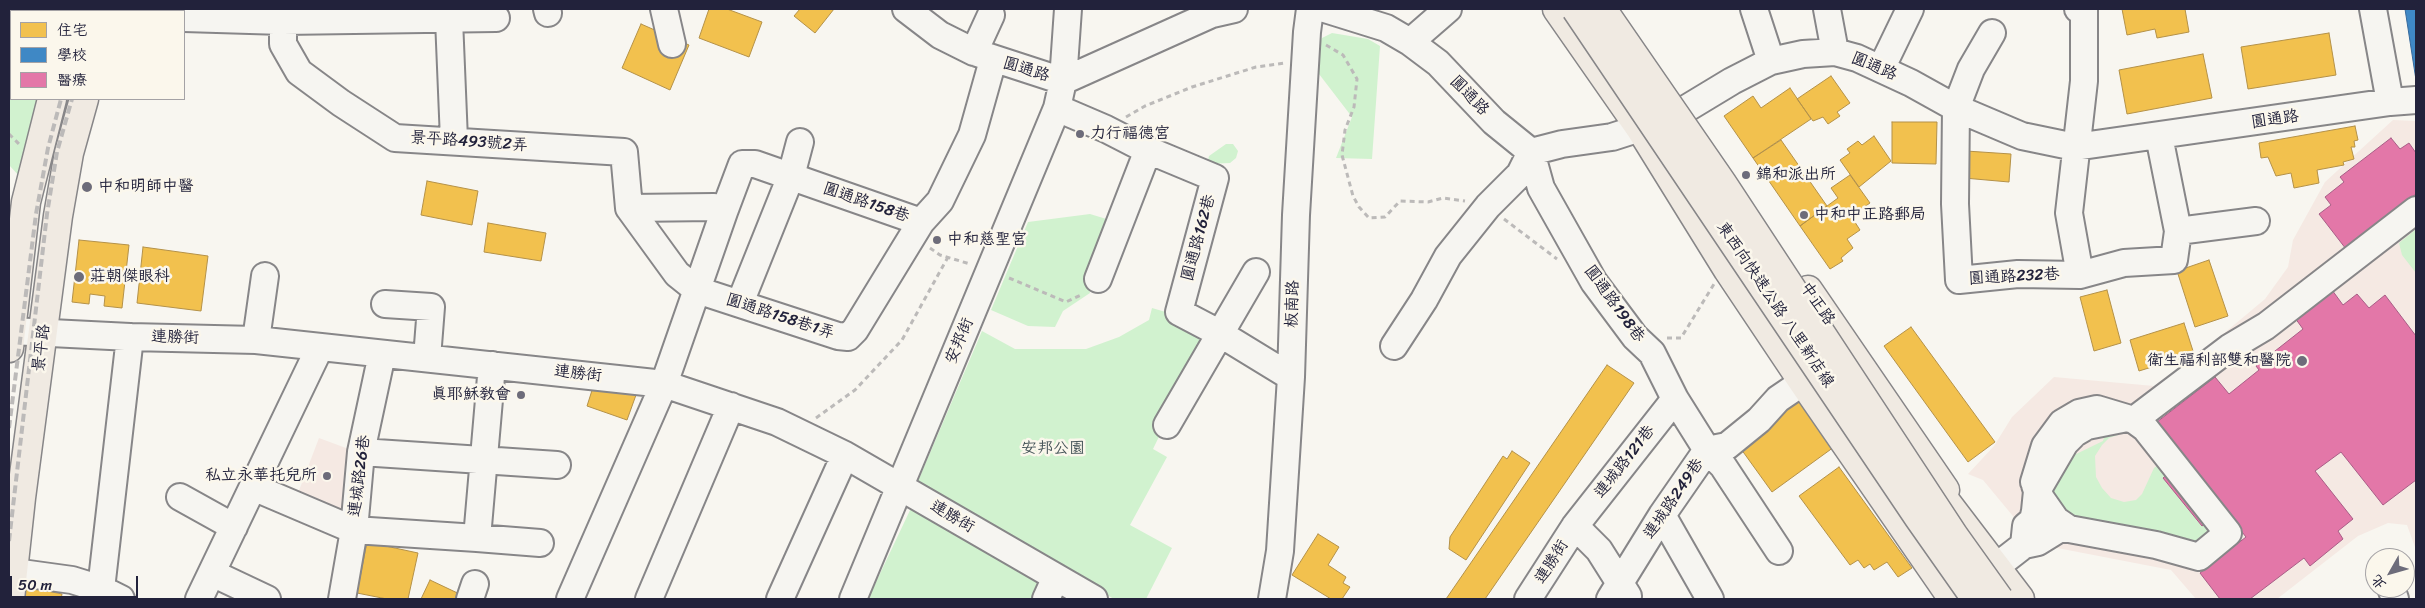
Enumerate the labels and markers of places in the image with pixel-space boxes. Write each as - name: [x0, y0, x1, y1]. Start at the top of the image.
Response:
- place label: 力行福德宮: [1090, 124, 1170, 144]
- marker: 力行福德宮: [1074, 128, 1086, 140]
- place label: 錦和派出所: [1756, 165, 1836, 185]
- marker: 錦和派出所: [1740, 169, 1752, 181]
- place label: 中和明師中醫: [98, 177, 194, 197]
- marker: 中和明師中醫: [80, 180, 94, 194]
- place label: 中和中正路郵局: [1814, 205, 1926, 225]
- marker: 中和中正路郵局: [1798, 209, 1810, 221]
- place label: 中和慈聖宮: [947, 230, 1027, 250]
- marker: 中和慈聖宮: [931, 234, 943, 246]
- place label: 莊朝傑眼科: [90, 267, 170, 287]
- marker: 莊朝傑眼科: [72, 270, 86, 284]
- place label: 衛生福利部雙和醫院: [2147, 351, 2291, 371]
- marker: 衛生福利部雙和醫院: [2295, 354, 2309, 368]
- place label: 真耶穌教會: [431, 385, 511, 405]
- marker: 真耶穌教會: [515, 389, 527, 401]
- place label: 私立永華托兒所: [205, 466, 317, 486]
- marker: 私立永華托兒所: [321, 470, 333, 482]

